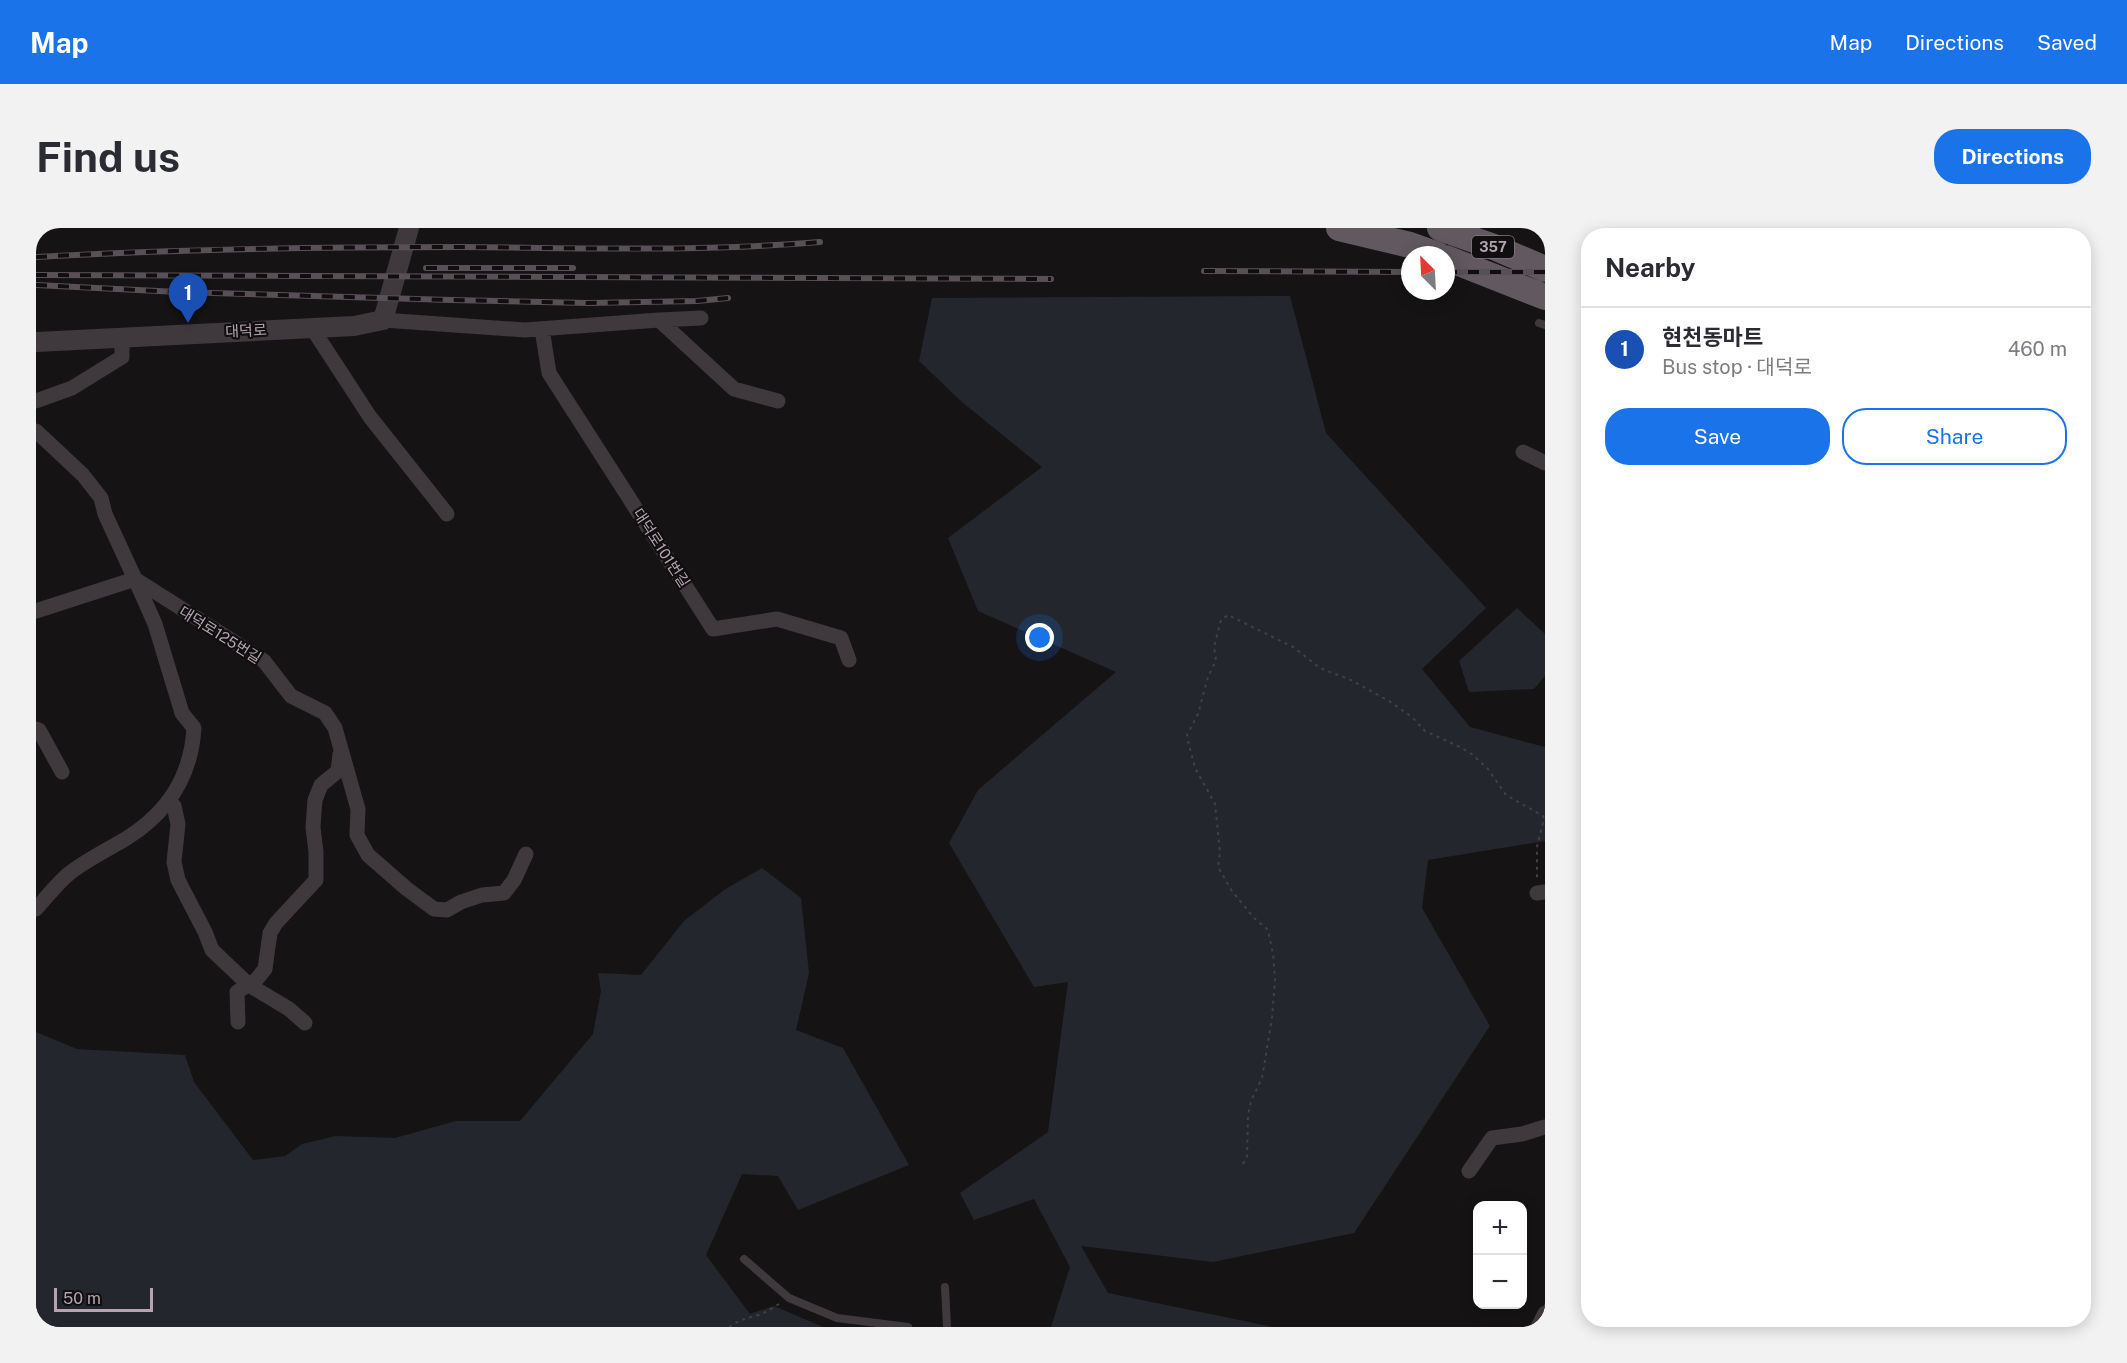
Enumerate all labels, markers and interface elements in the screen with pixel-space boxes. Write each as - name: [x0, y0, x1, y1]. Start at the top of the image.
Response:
- text: Map: [30, 26, 89, 59]
- text: Map: [1830, 30, 1872, 55]
- text: Directions: [1905, 30, 2004, 55]
- text: Saved: [2037, 30, 2097, 55]
- button: Directions: [1934, 129, 2091, 184]
- text: Find us: [36, 132, 180, 181]
- road number: 357: [1472, 236, 1514, 258]
- north arrow: [1401, 246, 1455, 300]
- text: Nearby: [1605, 252, 1695, 283]
- pin: 1: [168, 274, 208, 323]
- street label: 대덕로: [225, 321, 267, 340]
- text: 현천동마트: [1662, 324, 1763, 350]
- text: 1: [1620, 337, 1629, 361]
- text: 460 m: [2008, 337, 2067, 361]
- text: Bus stop · 대덕로: [1662, 355, 1812, 379]
- button: Save: [1605, 408, 1830, 465]
- button: Share: [1842, 408, 2067, 465]
- street label: 대덕로101번길: [630, 505, 693, 590]
- street label: 대덕로125번길: [176, 603, 264, 667]
- your location: [1025, 623, 1054, 652]
- map controls: [1473, 1201, 1527, 1309]
- button: +: [1473, 1201, 1527, 1255]
- button: −: [1473, 1255, 1527, 1309]
- scale bar: [54, 1285, 153, 1312]
- text: 50 m: [63, 1289, 101, 1308]

